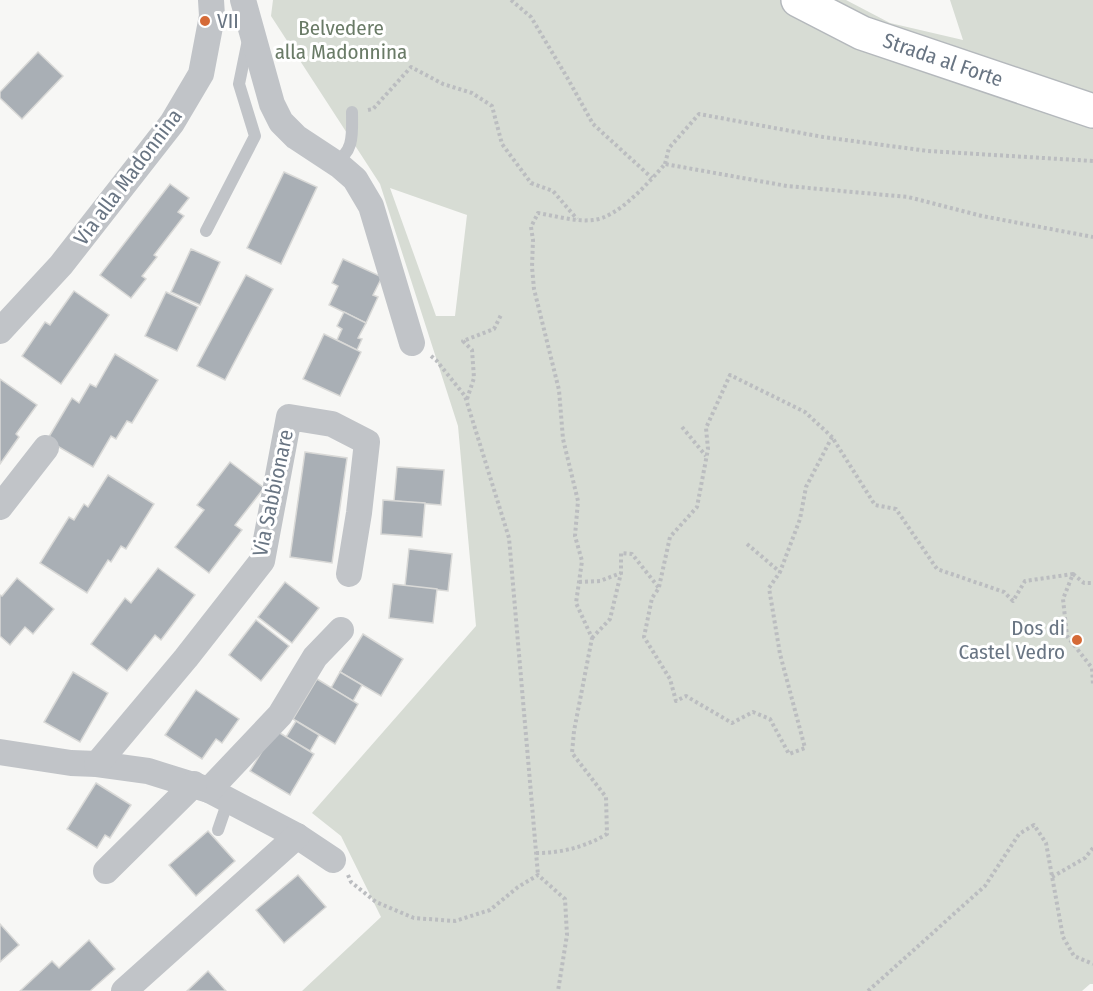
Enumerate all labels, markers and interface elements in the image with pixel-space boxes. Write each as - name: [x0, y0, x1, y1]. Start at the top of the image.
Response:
- place label: VII: [217, 8, 239, 34]
- marker: VII: [198, 14, 212, 28]
- park label: Belvedere alla Madonnina: [275, 15, 407, 65]
- street label: Strada al Forte: [880, 27, 1006, 93]
- street label: Via alla Madonnina: [68, 104, 188, 250]
- street label: Via Sabbionare: [247, 427, 299, 559]
- place label: Dos di Castel Vedro: [958, 615, 1065, 665]
- marker: Dos di Castel Vedro: [1070, 633, 1084, 647]

